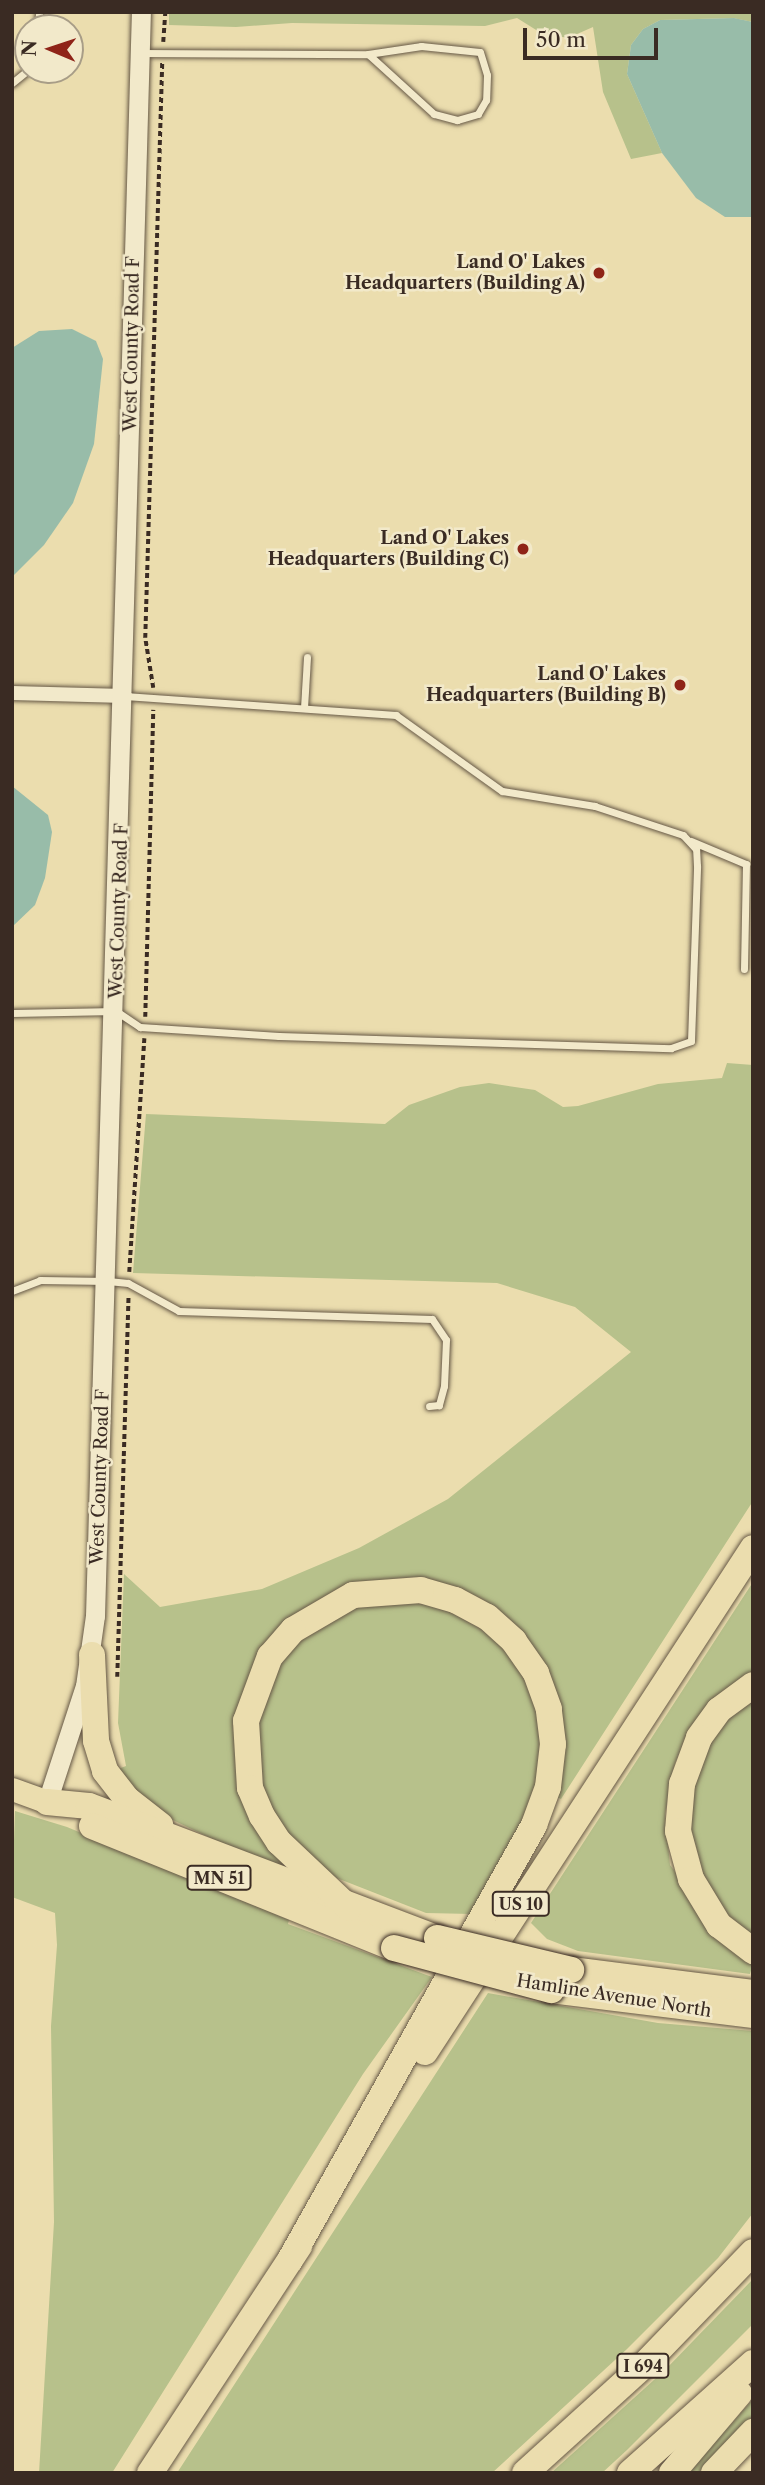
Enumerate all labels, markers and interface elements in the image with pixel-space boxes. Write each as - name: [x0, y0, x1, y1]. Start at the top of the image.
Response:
- north arrow: [14, 14, 84, 84]
- scale bar: [527, 14, 662, 58]
- text: 50 m: [536, 27, 586, 52]
- text: N: [18, 40, 41, 57]
- place label: Land O' Lakes Headquarters (Building A): [344, 252, 585, 294]
- street label: West County Road F: [120, 256, 144, 432]
- marker: Land O' Lakes Headquarters (Building A): [591, 265, 607, 281]
- place label: Land O' Lakes Headquarters (Building C): [268, 528, 509, 570]
- marker: Land O' Lakes Headquarters (Building C): [515, 541, 531, 557]
- place label: Land O' Lakes Headquarters (Building B): [426, 664, 666, 706]
- marker: Land O' Lakes Headquarters (Building B): [672, 677, 688, 693]
- street label: West County Road F: [105, 822, 133, 1000]
- street label: West County Road F: [86, 1388, 114, 1566]
- road number: MN 51: [186, 1866, 252, 1890]
- road number: US 10: [491, 1892, 551, 1916]
- street label: Hamline Avenue North: [515, 1970, 713, 2022]
- road number: I 694: [615, 2354, 671, 2378]

